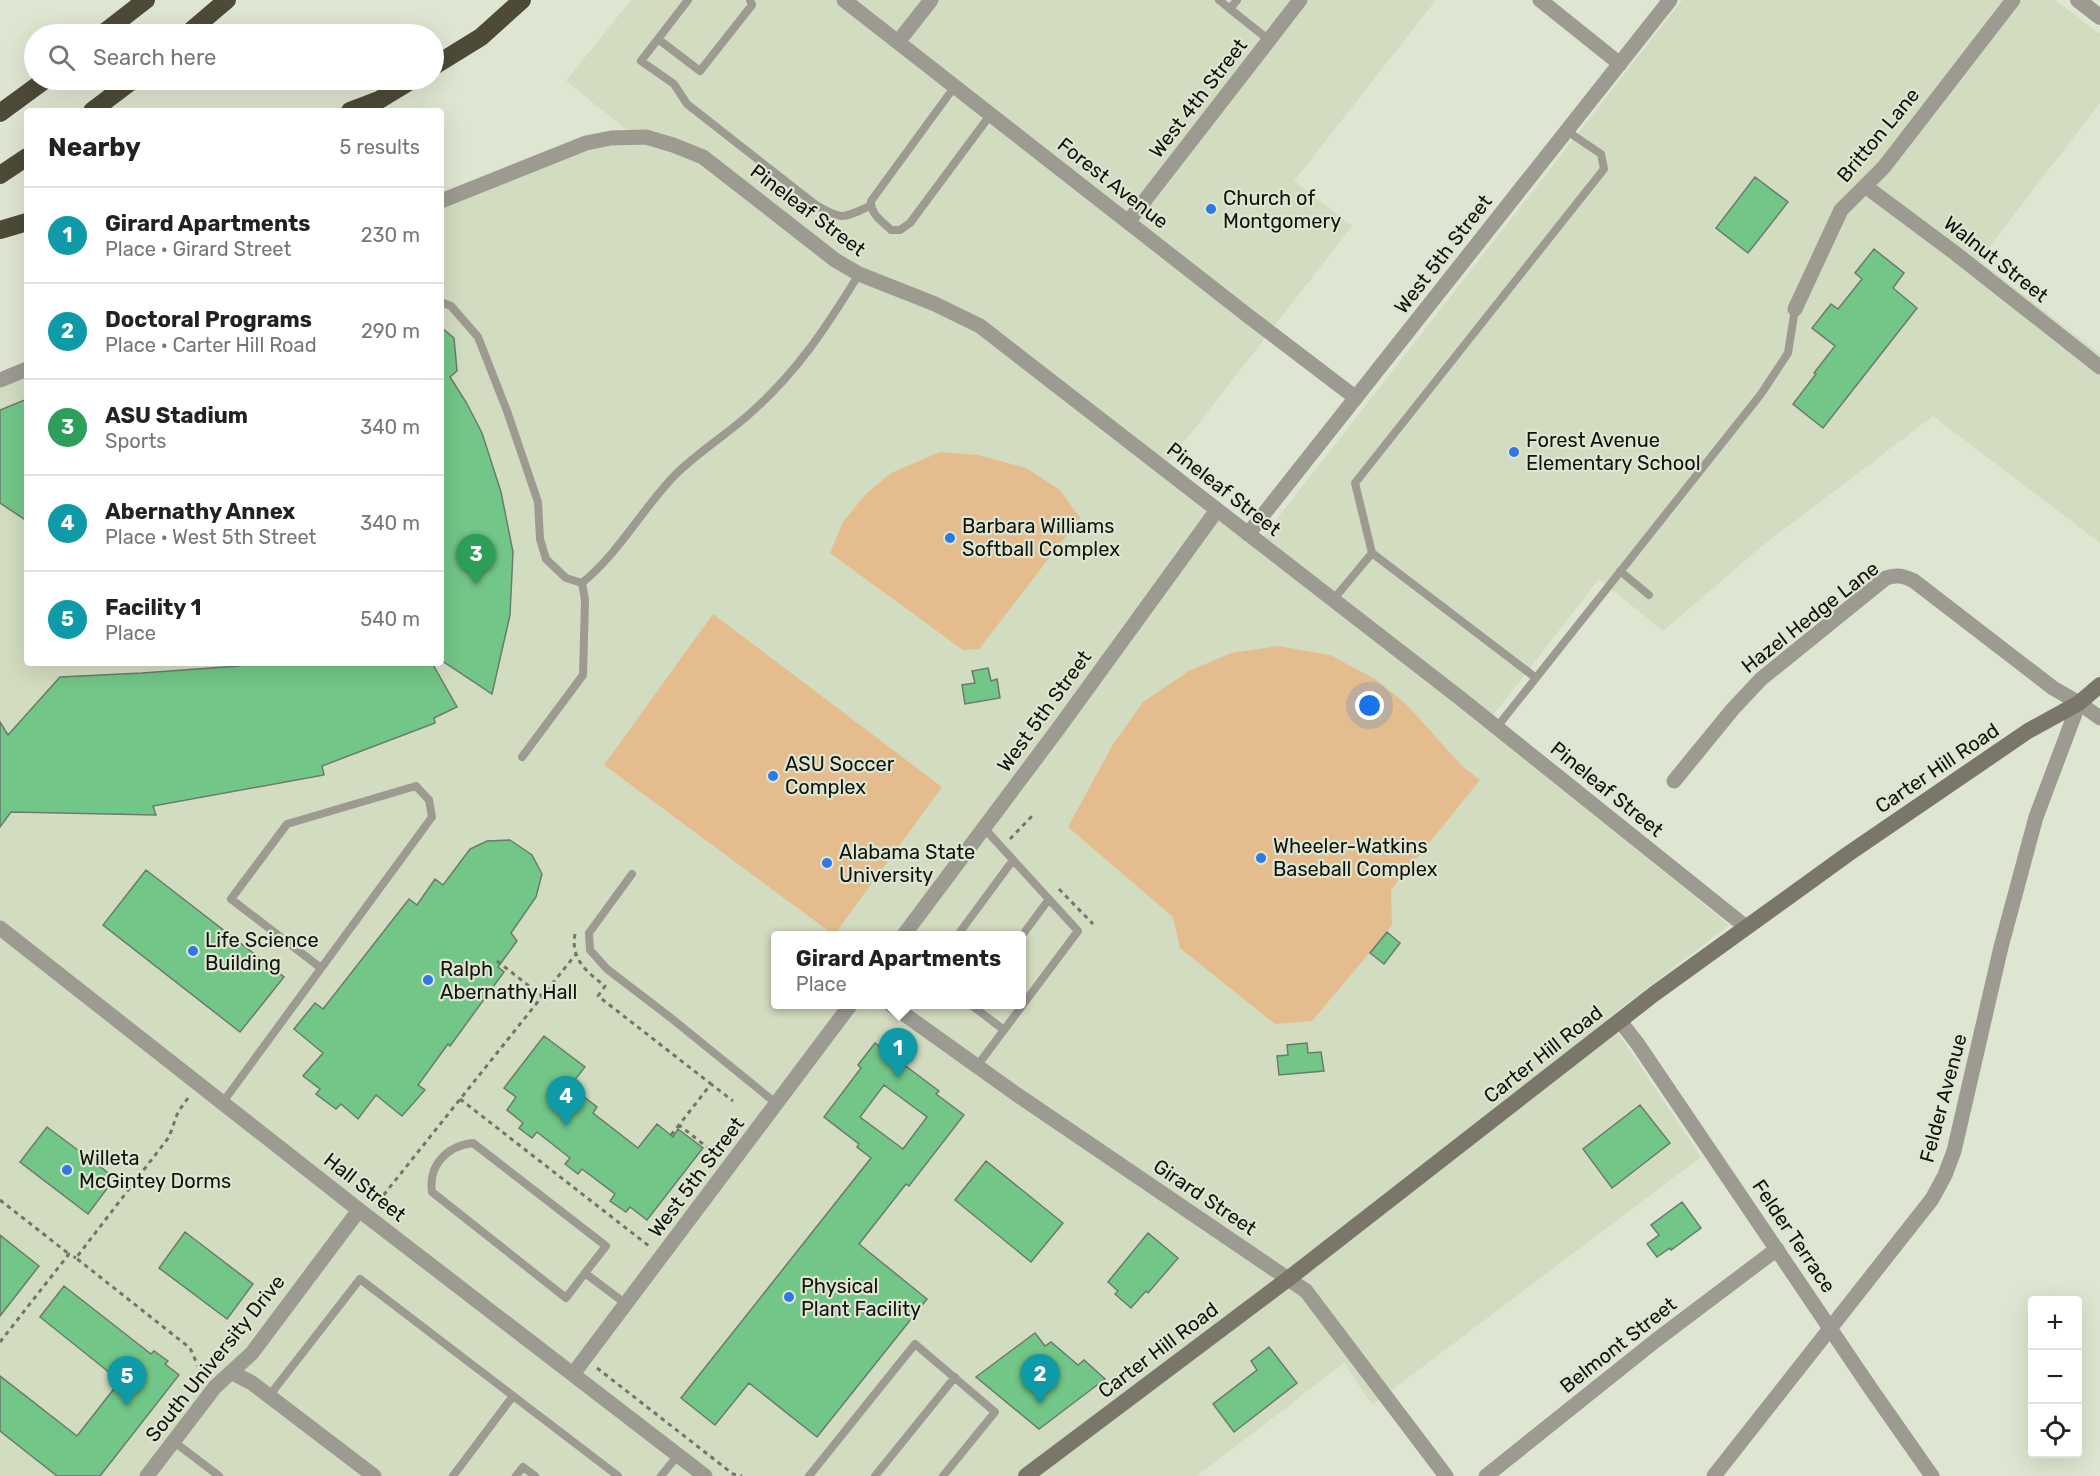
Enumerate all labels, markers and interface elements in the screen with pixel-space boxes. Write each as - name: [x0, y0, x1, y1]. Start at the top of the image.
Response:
- search box: [24, 24, 444, 90]
- street label: West 4th Street: [1144, 33, 1252, 162]
- icon: search: [45, 41, 78, 74]
- text: Search here: [93, 44, 216, 71]
- street label: Britton Lane: [1832, 83, 1924, 187]
- text: Nearby: [48, 132, 141, 163]
- street label: Forest Avenue: [1053, 132, 1173, 234]
- text: 5 results: [339, 135, 420, 159]
- street label: Pineleaf Street: [746, 159, 870, 261]
- place label: Church of Montgomery: [1223, 186, 1341, 233]
- street label: West 5th Street: [1389, 190, 1497, 318]
- marker: Church of Montgomery: [1204, 202, 1218, 216]
- text: Girard Apartments: [105, 210, 310, 237]
- street label: Walnut Street: [1939, 211, 2053, 307]
- text: 1: [63, 223, 72, 247]
- text: 230 m: [361, 223, 420, 247]
- text: Place · Girard Street: [105, 237, 291, 261]
- text: Doctoral Programs: [105, 306, 312, 333]
- text: 2: [61, 319, 74, 343]
- text: 290 m: [361, 319, 420, 343]
- text: Place · Carter Hill Road: [105, 333, 317, 357]
- text: ASU Stadium: [105, 402, 248, 429]
- text: 3: [61, 415, 74, 439]
- text: 340 m: [360, 415, 420, 439]
- place label: Forest Avenue Elementary School: [1526, 428, 1701, 475]
- text: Sports: [105, 429, 166, 453]
- street label: Pineleaf Street: [1162, 437, 1286, 541]
- marker: Forest Avenue Elementary School: [1507, 445, 1521, 459]
- text: Abernathy Annex: [105, 498, 295, 525]
- text: 4: [61, 511, 74, 535]
- text: 340 m: [360, 511, 420, 535]
- place label: Barbara Williams Softball Complex: [962, 514, 1120, 561]
- text: Place · West 5th Street: [105, 525, 316, 549]
- marker: Barbara Williams Softball Complex: [943, 531, 957, 545]
- pin: 3: [456, 534, 496, 584]
- street label: Hazel Hedge Lane: [1737, 556, 1883, 678]
- text: Facility 1: [105, 594, 201, 621]
- text: 5: [61, 607, 74, 631]
- text: 540 m: [360, 607, 420, 631]
- text: Place: [105, 621, 156, 645]
- street label: West 5th Street: [992, 645, 1096, 776]
- your location: [1355, 691, 1384, 720]
- street label: Carter Hill Road: [1871, 718, 2003, 818]
- street label: Pineleaf Street: [1546, 736, 1668, 842]
- place label: ASU Soccer Complex: [785, 752, 895, 799]
- marker: ASU Soccer Complex: [766, 769, 780, 783]
- place label: Wheeler-Watkins Baseball Complex: [1273, 834, 1438, 881]
- place label: Alabama State University: [839, 840, 975, 887]
- marker: Wheeler-Watkins Baseball Complex: [1254, 851, 1268, 865]
- marker: Alabama State University: [820, 856, 834, 870]
- place label: Life Science Building: [205, 928, 319, 975]
- popup: [771, 931, 1026, 1009]
- marker: Life Science Building: [186, 944, 200, 958]
- text: Girard Apartments: [796, 945, 1001, 972]
- place label: Ralph Abernathy Hall: [440, 957, 577, 1004]
- text: Place: [796, 972, 847, 996]
- marker: Ralph Abernathy Hall: [421, 973, 435, 987]
- street label: Carter Hill Road: [1479, 1000, 1607, 1108]
- pin: 1: [878, 1028, 918, 1078]
- street label: Felder Avenue: [1914, 1031, 1972, 1165]
- pin: 4: [546, 1076, 586, 1126]
- street label: West 5th Street: [643, 1112, 749, 1242]
- place label: Willeta McGintey Dorms: [79, 1146, 231, 1193]
- street label: Hall Street: [319, 1147, 411, 1227]
- street label: Girard Street: [1149, 1154, 1261, 1240]
- marker: Willeta McGintey Dorms: [60, 1163, 74, 1177]
- street label: Felder Terrace: [1747, 1175, 1841, 1297]
- street label: South University Drive: [140, 1270, 290, 1446]
- place label: Physical Plant Facility: [801, 1274, 921, 1321]
- marker: Physical Plant Facility: [782, 1290, 796, 1304]
- street label: Belmont Street: [1555, 1292, 1681, 1398]
- map controls: [2028, 1296, 2082, 1458]
- button: +: [2028, 1296, 2082, 1350]
- street label: Carter Hill Road: [1093, 1297, 1223, 1403]
- button: −: [2028, 1350, 2082, 1404]
- pin: 2: [1020, 1354, 1060, 1404]
- pin: 5: [108, 1356, 146, 1406]
- button: locate: [2028, 1404, 2082, 1458]

